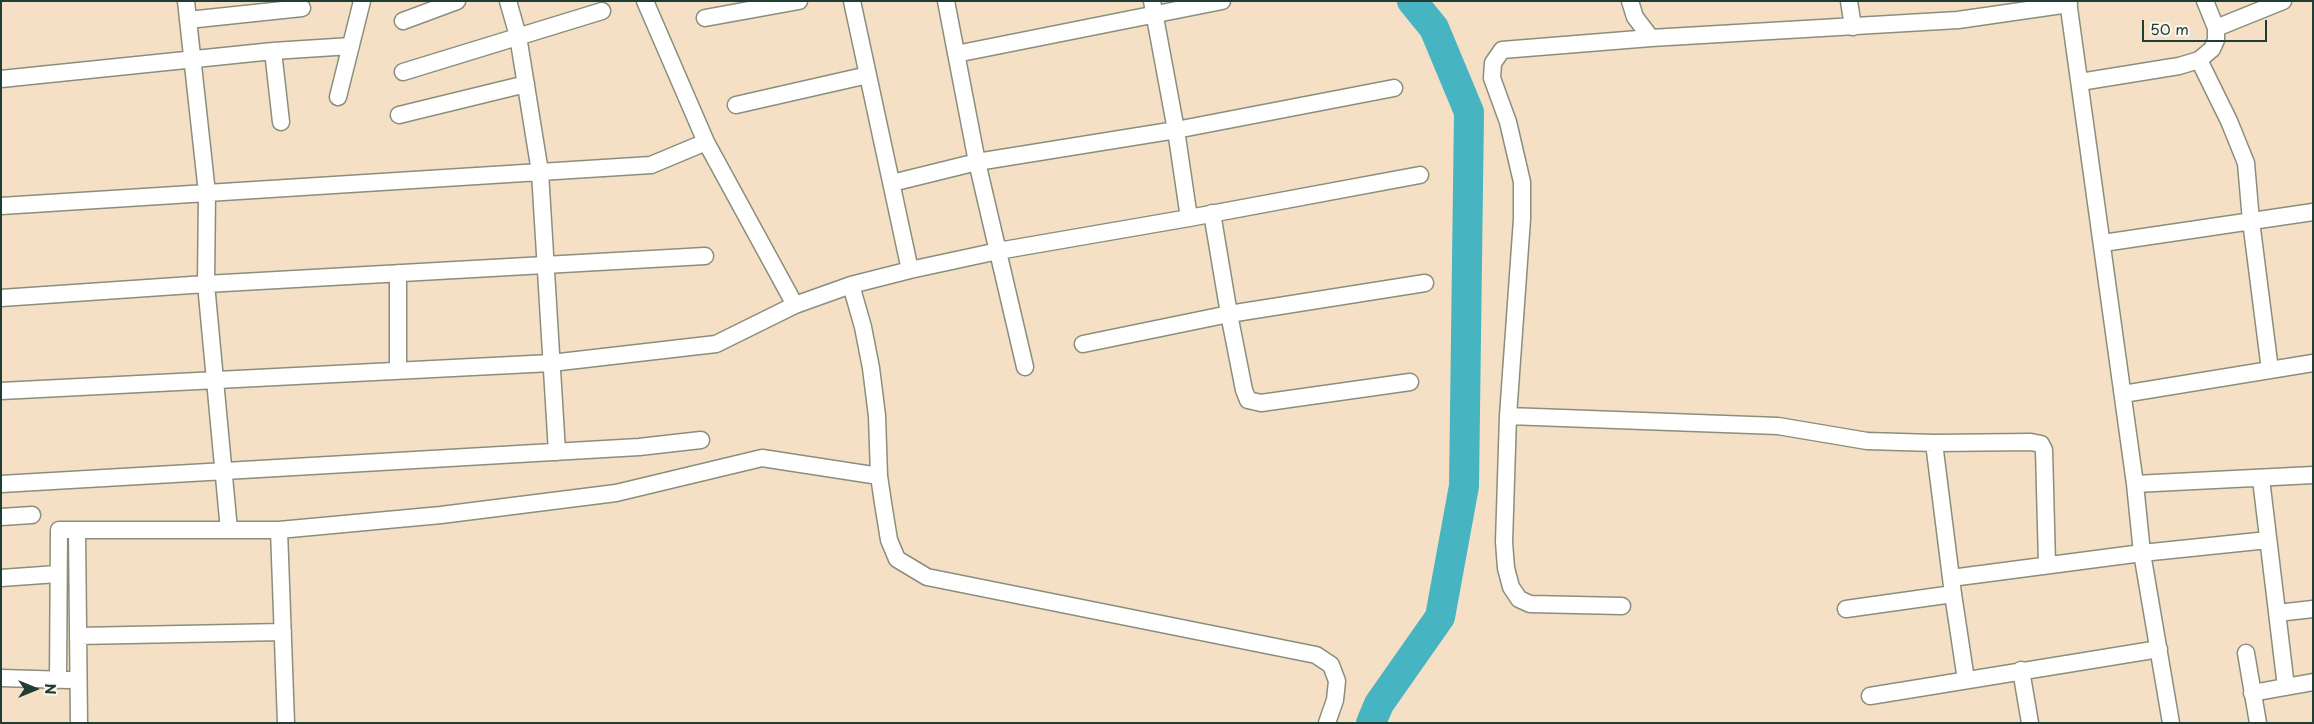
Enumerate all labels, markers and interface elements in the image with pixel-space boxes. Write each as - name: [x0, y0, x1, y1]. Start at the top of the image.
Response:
- scale bar: [2144, 10, 2269, 42]
- text: 50 m: [2150, 17, 2189, 40]
- north arrow: [10, 664, 60, 714]
- text: N: [40, 683, 61, 695]

